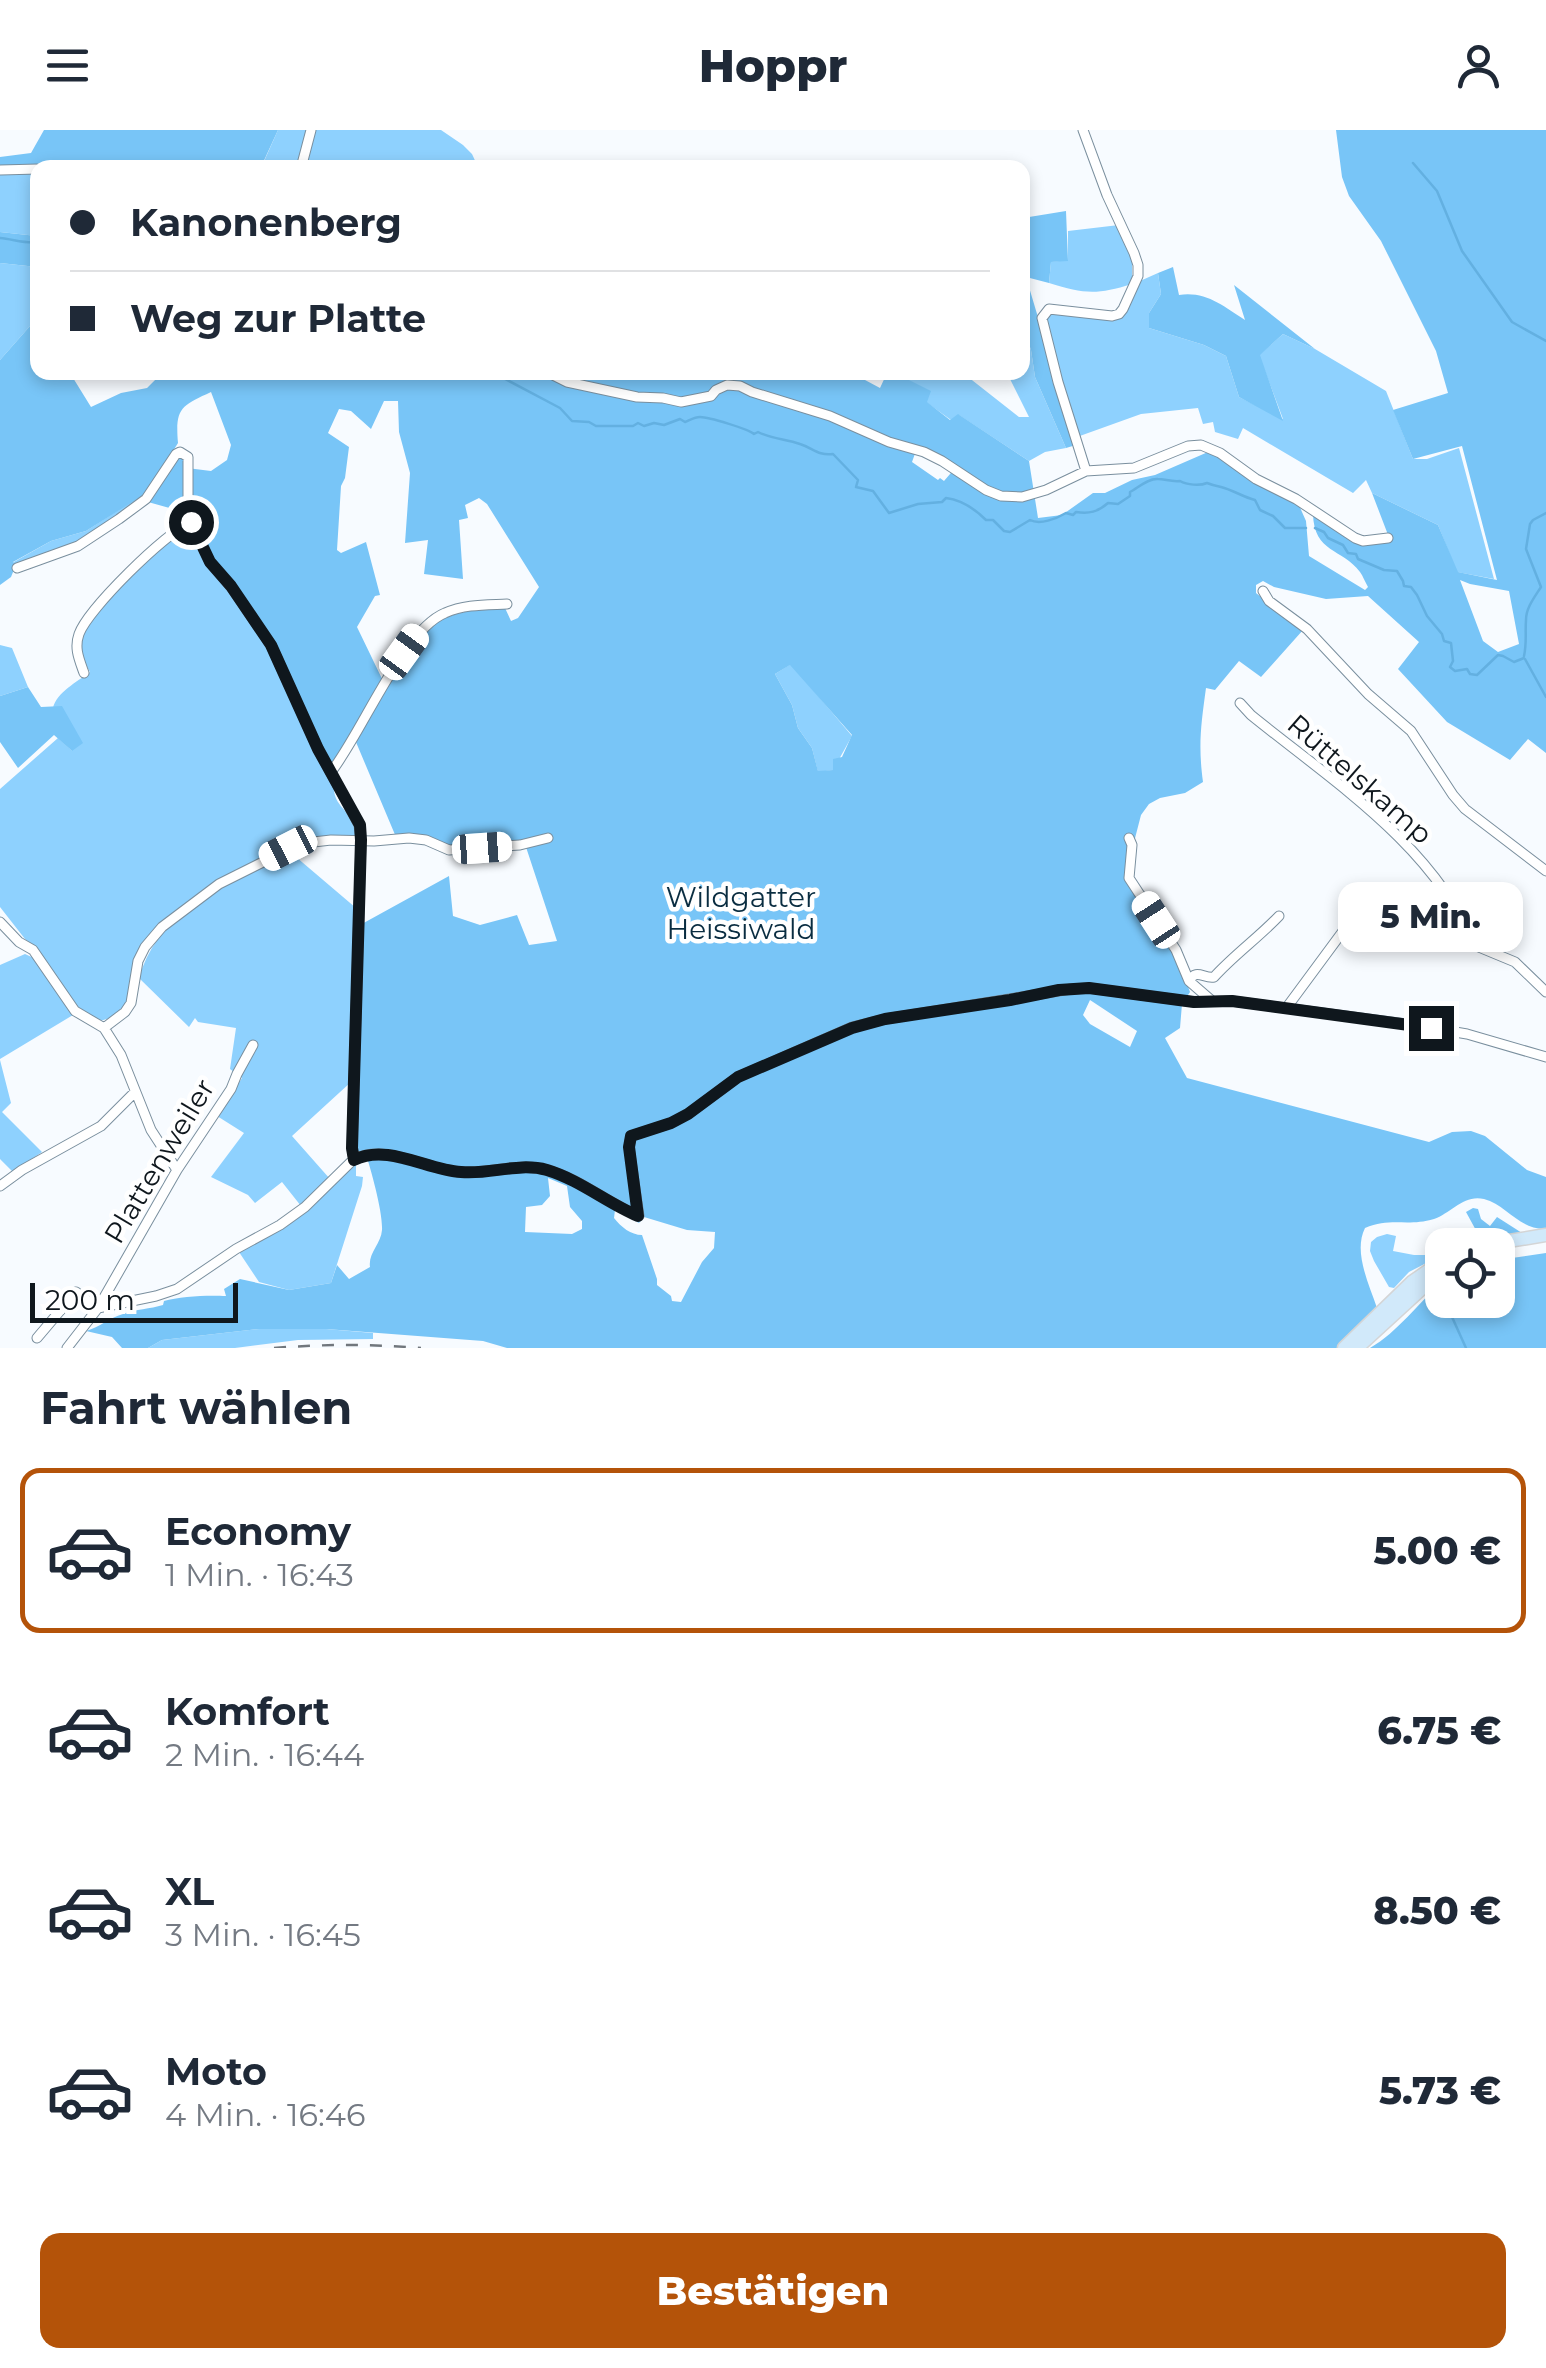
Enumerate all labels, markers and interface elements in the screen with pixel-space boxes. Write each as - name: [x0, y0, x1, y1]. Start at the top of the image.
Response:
- icon: menu: [40, 38, 95, 93]
- text: Hoppr: [699, 38, 847, 93]
- icon: person: [1451, 38, 1506, 93]
- text: Kanonenberg: [130, 199, 402, 246]
- text: Weg zur Platte: [130, 295, 426, 342]
- route start: [169, 500, 214, 545]
- car: [374, 619, 434, 685]
- street label: Rüttelskamp: [1281, 707, 1439, 851]
- car: [254, 821, 322, 875]
- car: [451, 831, 513, 865]
- park label: Wildgatter Heissiwald: [666, 880, 816, 946]
- callout: 5 Min.: [1338, 883, 1524, 953]
- car: [1127, 887, 1185, 953]
- text: 5 Min.: [1380, 897, 1481, 936]
- route end: [1409, 1006, 1454, 1051]
- street label: Plattenweiler: [97, 1073, 221, 1249]
- map controls: [1425, 1228, 1515, 1318]
- button: locate: [1425, 1228, 1515, 1318]
- scale bar: [30, 1278, 238, 1322]
- text: 200 m: [45, 1283, 135, 1317]
- text: Fahrt wählen: [40, 1380, 352, 1435]
- icon: car: [45, 1506, 135, 1596]
- text: Economy: [165, 1508, 351, 1555]
- text: 5.00 €: [1373, 1527, 1501, 1574]
- text: 1 Min. · 16:43: [165, 1555, 354, 1594]
- icon: car: [45, 1686, 135, 1776]
- text: Komfort: [165, 1688, 330, 1735]
- text: 6.75 €: [1377, 1707, 1501, 1754]
- text: 2 Min. · 16:44: [165, 1735, 364, 1774]
- icon: car: [45, 1866, 135, 1956]
- text: XL: [165, 1868, 214, 1915]
- text: 8.50 €: [1373, 1887, 1501, 1934]
- text: 3 Min. · 16:45: [165, 1915, 361, 1954]
- icon: car: [45, 2046, 135, 2136]
- text: Moto: [165, 2048, 267, 2095]
- text: 5.73 €: [1379, 2067, 1501, 2114]
- text: 4 Min. · 16:46: [165, 2095, 365, 2134]
- button: Bestätigen: [40, 2233, 1506, 2348]

